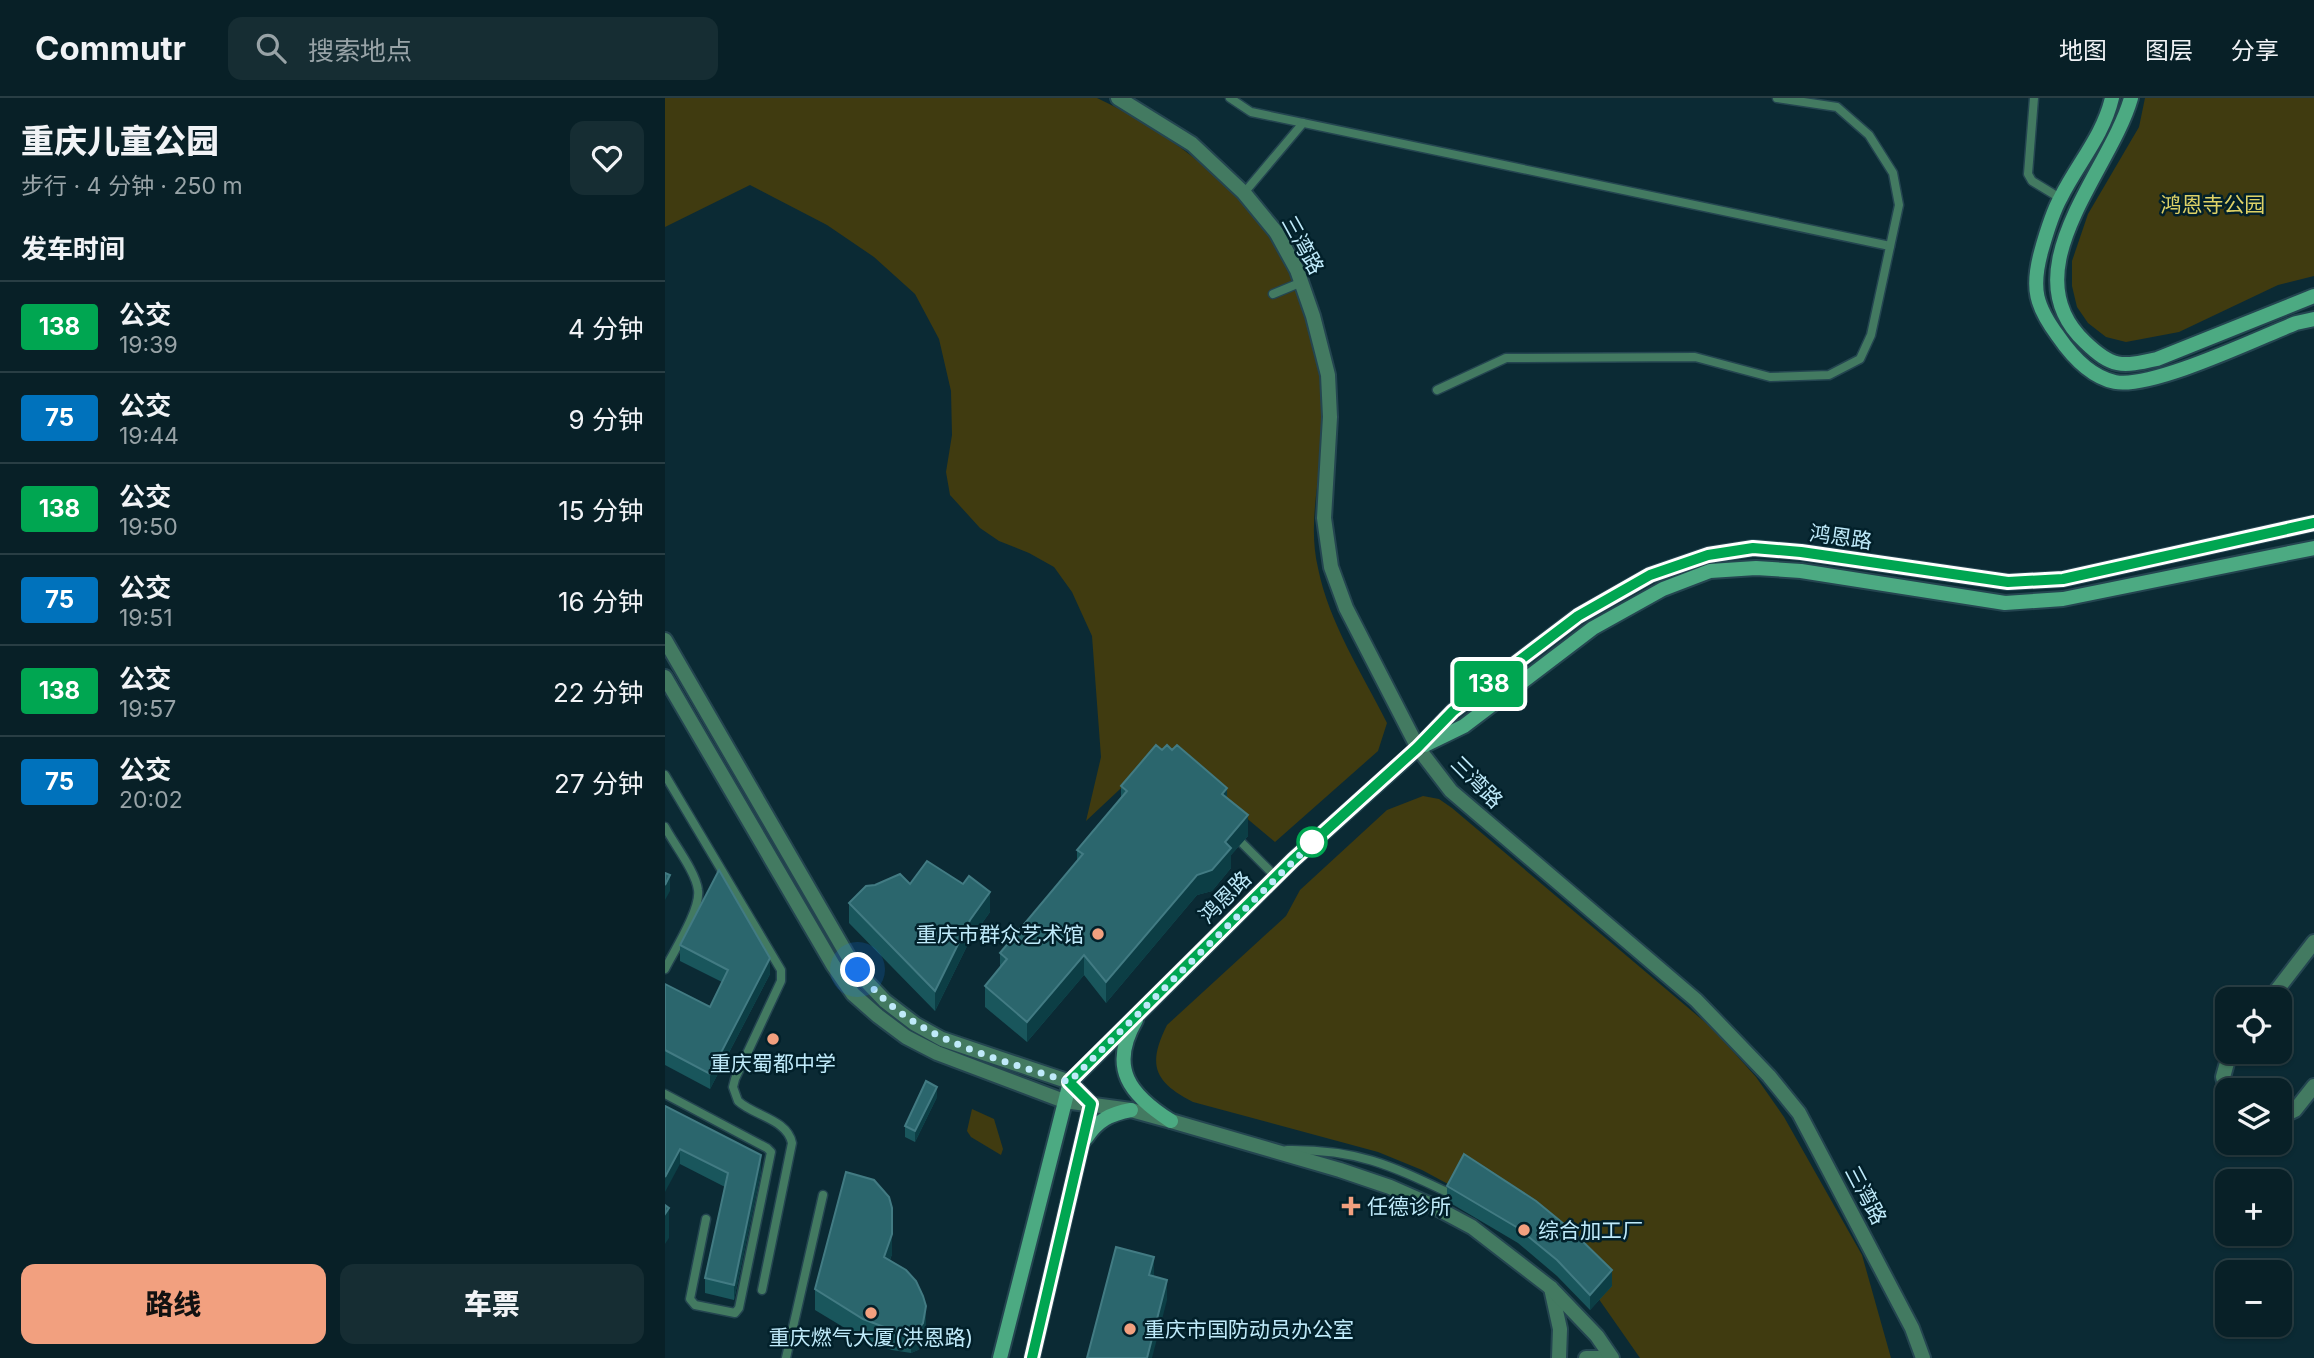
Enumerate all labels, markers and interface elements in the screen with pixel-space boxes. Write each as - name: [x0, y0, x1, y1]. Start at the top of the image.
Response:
- search box: [228, 17, 718, 80]
- text: Commutr: [35, 28, 186, 68]
- icon: search: [252, 29, 290, 67]
- text: 搜索地点: [308, 35, 412, 66]
- text: 地图: [2059, 36, 2107, 65]
- text: 图层: [2145, 36, 2193, 65]
- text: 分享: [2231, 36, 2279, 65]
- text: 重庆儿童公园: [21, 121, 219, 161]
- button: heart: [570, 121, 644, 195]
- text: 步行 · 4 分钟 · 250 m: [21, 172, 243, 200]
- park label: 鸿恩寺公园: [2161, 192, 2266, 217]
- street label: 三湾路: [1277, 211, 1329, 279]
- text: 发车时间: [21, 233, 125, 264]
- text: 公交: [119, 299, 171, 330]
- text: 138: [39, 312, 80, 341]
- text: 4 分钟: [568, 313, 644, 344]
- text: 19:39: [119, 331, 178, 359]
- text: 公交: [119, 390, 171, 421]
- text: 75: [45, 403, 74, 432]
- text: 9 分钟: [569, 404, 644, 435]
- text: 19:44: [119, 422, 179, 450]
- text: 公交: [119, 481, 171, 512]
- text: 138: [39, 494, 80, 523]
- text: 15 分钟: [558, 495, 644, 526]
- text: 19:50: [119, 513, 178, 541]
- street label: 鸿恩路: [1808, 520, 1874, 554]
- text: 公交: [119, 572, 171, 603]
- text: 75: [45, 585, 74, 614]
- text: 16 分钟: [558, 586, 644, 617]
- text: 19:51: [119, 604, 173, 632]
- line badge: 138: [1449, 661, 1529, 707]
- text: 公交: [119, 663, 171, 694]
- text: 138: [1468, 669, 1510, 698]
- text: 138: [39, 676, 80, 705]
- text: 22 分钟: [553, 677, 644, 708]
- text: 19:57: [119, 695, 176, 723]
- street label: 三湾路: [1446, 751, 1508, 813]
- text: 公交: [119, 754, 171, 785]
- text: 75: [45, 767, 74, 796]
- text: 27 分钟: [554, 768, 644, 799]
- text: 20:02: [119, 786, 183, 814]
- unlabelled marker: [1297, 827, 1327, 857]
- street label: 鸿恩路: [1194, 866, 1256, 928]
- place label: 重庆市群众艺术馆: [916, 922, 1084, 947]
- marker: 重庆市群众艺术馆: [1090, 926, 1106, 942]
- your location: [840, 952, 875, 987]
- map controls: [2215, 987, 2292, 1337]
- button: locate: [2215, 987, 2292, 1064]
- marker: 重庆蜀都中学: [765, 1031, 781, 1047]
- place label: 重庆蜀都中学: [710, 1051, 836, 1076]
- button: layers: [2215, 1078, 2292, 1155]
- street label: 三湾路: [1840, 1161, 1892, 1229]
- button: +: [2215, 1169, 2292, 1246]
- place label: 任德诊所: [1367, 1194, 1451, 1219]
- marker: 任德诊所: [1341, 1196, 1361, 1216]
- place label: 综合加工厂: [1538, 1218, 1643, 1243]
- marker: 综合加工厂: [1516, 1222, 1532, 1238]
- button: −: [2215, 1260, 2292, 1337]
- button: 路线: [21, 1264, 326, 1344]
- button: 车票: [340, 1264, 644, 1344]
- marker: 重庆燃气大厦(洪恩路): [863, 1305, 879, 1321]
- place label: 重庆市国防动员办公室: [1144, 1317, 1354, 1342]
- marker: 重庆市国防动员办公室: [1122, 1321, 1138, 1337]
- place label: 重庆燃气大厦(洪恩路): [769, 1325, 973, 1350]

